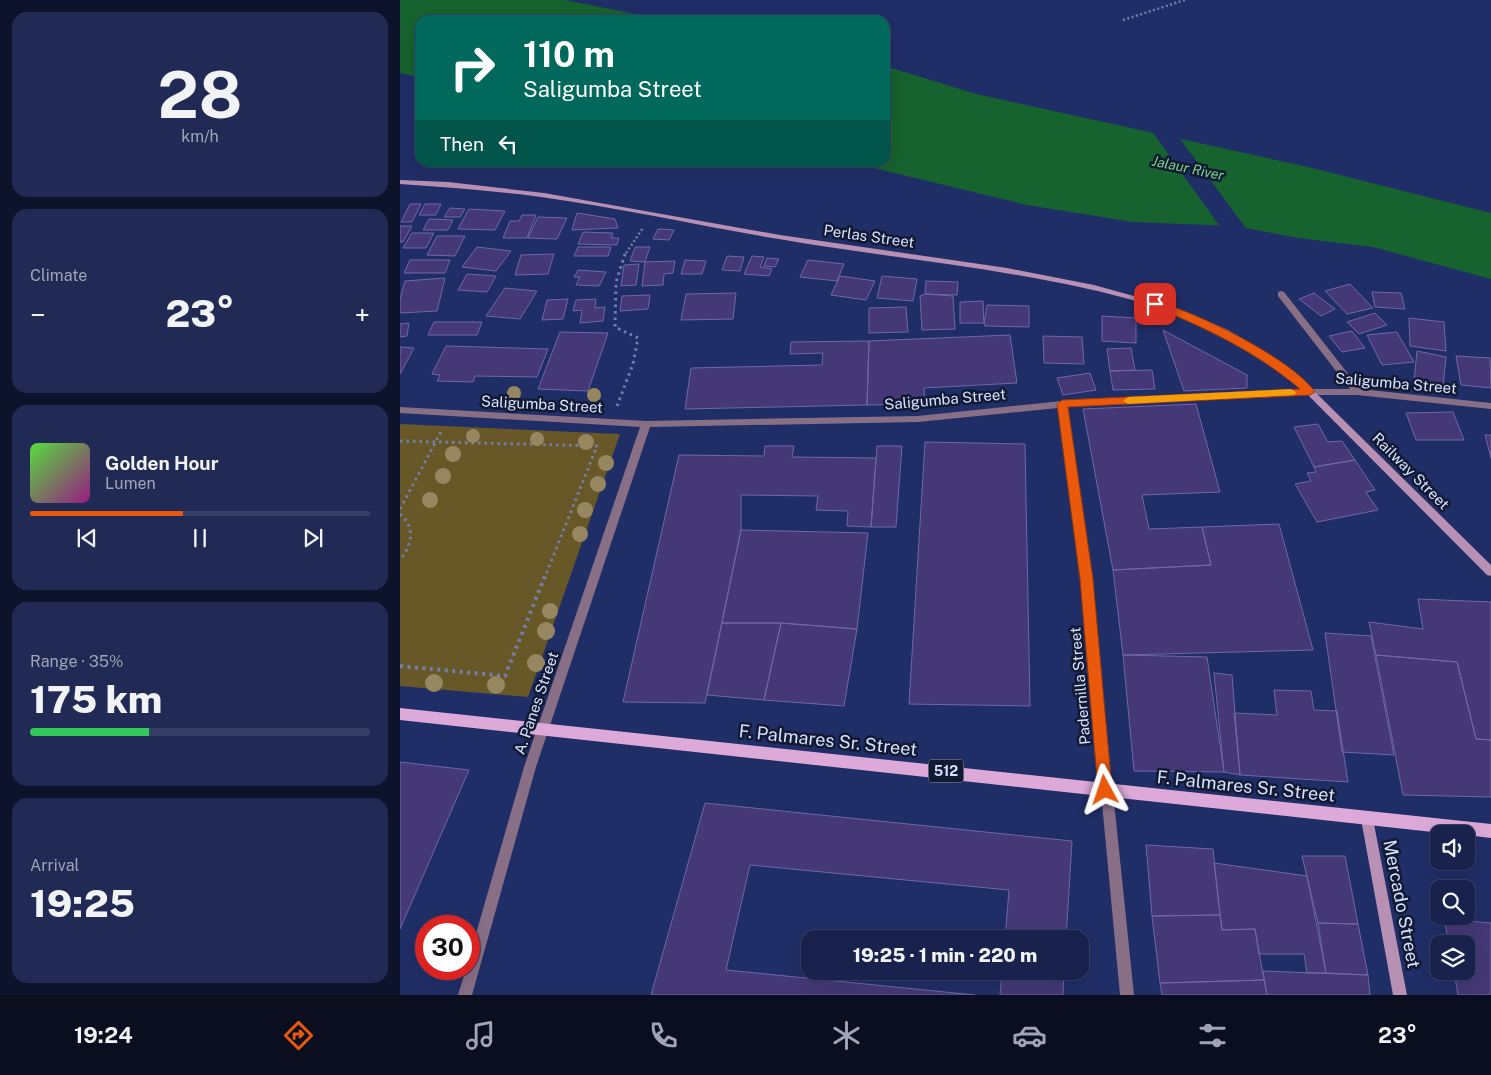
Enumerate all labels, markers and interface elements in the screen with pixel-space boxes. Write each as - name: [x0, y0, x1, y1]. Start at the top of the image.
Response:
- text: 110 m: [523, 34, 615, 75]
- icon: right: [440, 35, 505, 100]
- text: 28: [158, 56, 242, 133]
- text: Saligumba Street: [523, 76, 702, 102]
- text: km/h: [181, 127, 219, 146]
- icon: left: [494, 130, 522, 158]
- text: Then: [440, 133, 484, 155]
- water label: Jalaur River: [1151, 153, 1226, 184]
- street label: Perlas Street: [823, 221, 916, 251]
- text: Climate: [30, 266, 87, 285]
- pin: [1134, 283, 1176, 325]
- icon: arrive: [1141, 290, 1169, 318]
- text: 23°: [166, 291, 234, 336]
- text: −: [30, 298, 46, 331]
- text: +: [354, 298, 370, 331]
- street label: Saligumba Street: [1335, 369, 1458, 397]
- street label: Saligumba Street: [884, 385, 1007, 413]
- street label: Saligumba Street: [481, 392, 603, 416]
- street label: Railway Street: [1369, 429, 1453, 513]
- text: Golden Hour: [105, 452, 219, 474]
- text: Lumen: [105, 474, 156, 493]
- icon: previous: [73, 524, 101, 552]
- icon: pause: [186, 524, 214, 552]
- icon: next: [299, 524, 327, 552]
- street label: Padernilla Street: [1066, 626, 1094, 746]
- street label: A. Panes Street: [510, 649, 562, 757]
- text: Range · 35%: [30, 652, 124, 671]
- text: 175 km: [30, 677, 162, 722]
- street label: F. Palmares Sr. Street: [738, 720, 918, 760]
- road number: 512: [928, 759, 964, 782]
- position arrow: [1078, 763, 1130, 815]
- street label: F. Palmares Sr. Street: [1156, 766, 1336, 806]
- map controls: [1430, 825, 1475, 980]
- button: sound: [1430, 825, 1475, 870]
- street label: Mercado Street: [1379, 838, 1425, 970]
- text: Arrival: [30, 856, 79, 875]
- button: search: [1430, 880, 1475, 925]
- text: 19:25: [30, 881, 135, 926]
- speed limit sign: 30: [415, 915, 480, 980]
- button: layers: [1430, 935, 1475, 980]
- text: 19:25 · 1 min · 220 m: [853, 944, 1037, 966]
- icon: directions: [281, 1018, 316, 1053]
- icon: music: [463, 1018, 498, 1053]
- icon: phone: [646, 1018, 681, 1053]
- icon: climate: [829, 1018, 864, 1053]
- icon: car: [1012, 1018, 1047, 1053]
- icon: filters: [1195, 1018, 1230, 1053]
- text: 19:24: [74, 1022, 133, 1048]
- text: 23°: [1378, 1022, 1417, 1048]

